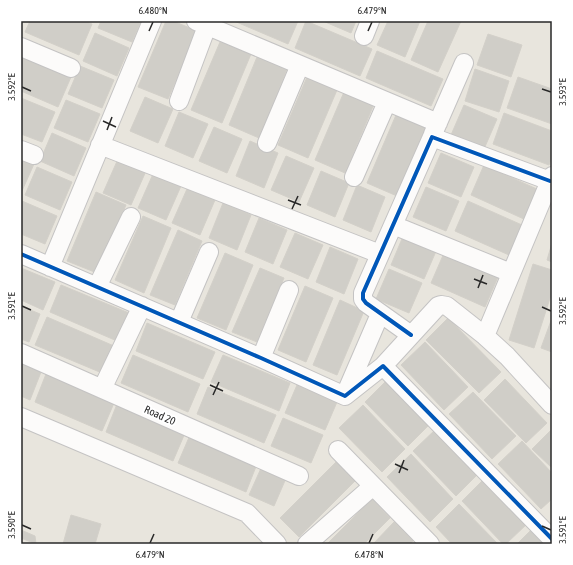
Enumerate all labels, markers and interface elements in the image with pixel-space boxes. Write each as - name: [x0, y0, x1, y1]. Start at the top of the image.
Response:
- text: 6.480°N: [138, 5, 168, 16]
- text: 6.479°N: [357, 5, 387, 16]
- text: 3.592°E: [6, 72, 17, 101]
- text: 3.593°E: [557, 77, 568, 106]
- text: 3.591°E: [6, 291, 17, 320]
- text: 3.592°E: [557, 296, 568, 325]
- street label: Road 20: [143, 403, 177, 427]
- text: 3.590°E: [6, 510, 17, 539]
- text: 3.591°E: [557, 515, 568, 544]
- text: 6.479°N: [135, 549, 165, 560]
- text: 6.478°N: [354, 549, 384, 560]

